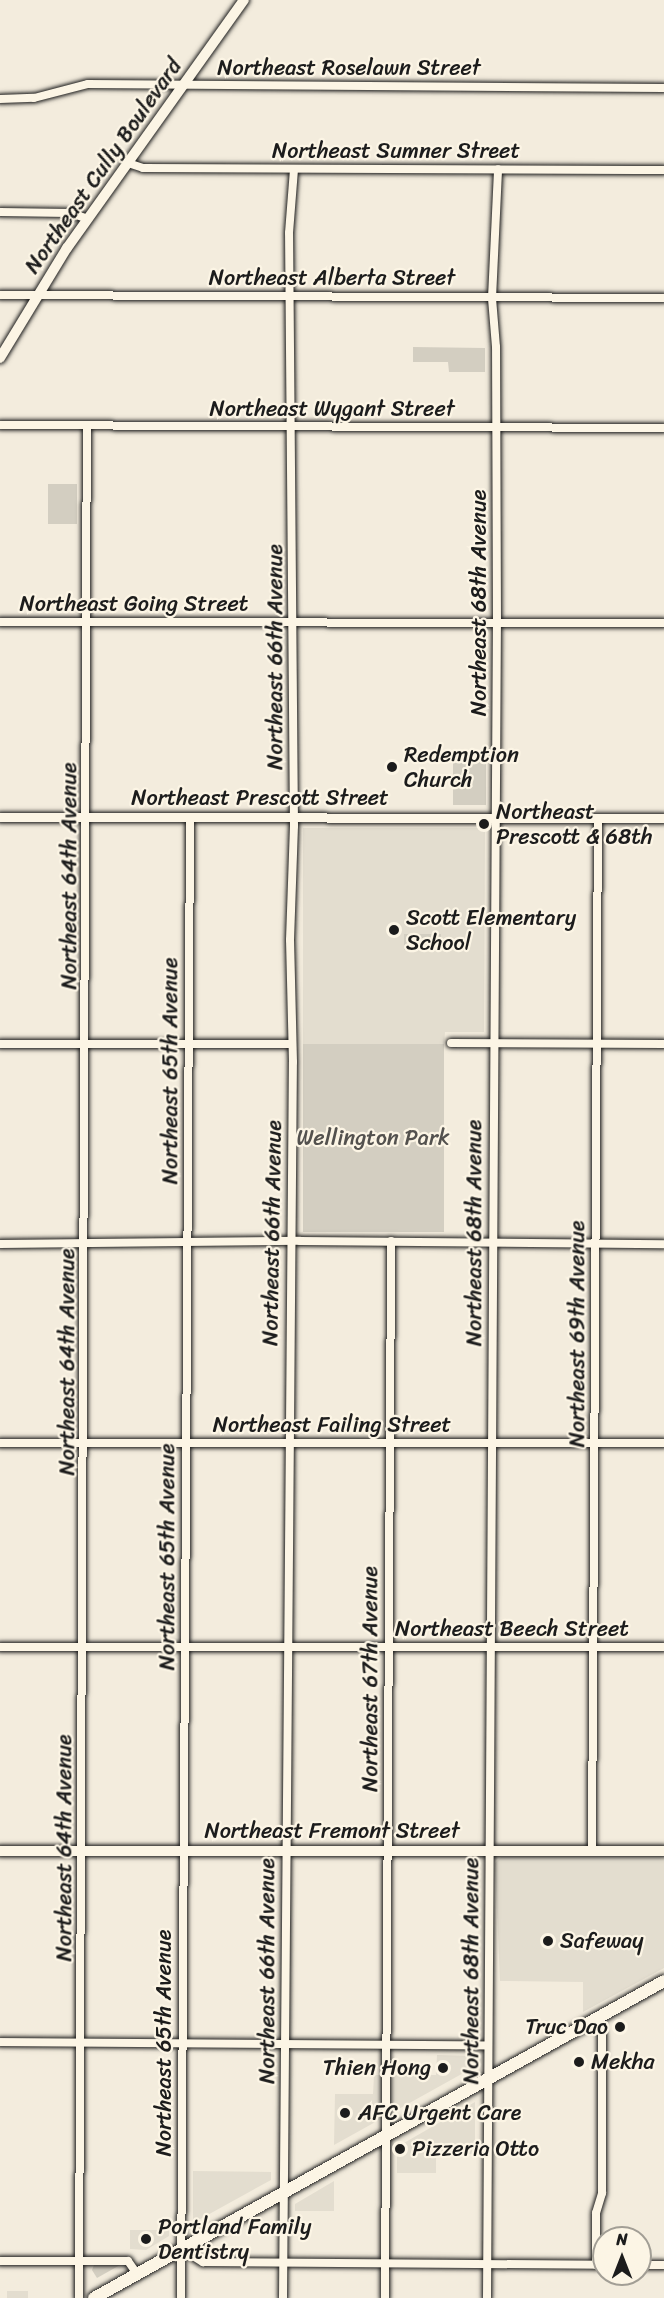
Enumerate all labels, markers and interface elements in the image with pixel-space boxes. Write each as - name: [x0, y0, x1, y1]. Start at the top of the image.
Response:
- street label: Northeast Cully Boulevard: [19, 54, 187, 278]
- street label: Northeast Roselawn Street: [217, 55, 481, 81]
- street label: Northeast Sumner Street: [272, 138, 520, 164]
- street label: Northeast Alberta Street: [208, 265, 456, 291]
- street label: Northeast Wygant Street: [209, 396, 455, 422]
- street label: Northeast 68th Avenue: [466, 489, 492, 717]
- street label: Northeast 66th Avenue: [262, 544, 288, 770]
- street label: Northeast Going Street: [20, 591, 248, 617]
- place label: Redemption Church: [404, 741, 519, 792]
- marker: Redemption Church: [385, 760, 399, 774]
- street label: Northeast 64th Avenue: [56, 762, 82, 990]
- street label: Northeast Prescott Street: [131, 785, 389, 811]
- place label: Northeast Prescott & 68th: [496, 798, 652, 849]
- marker: Northeast Prescott & 68th: [477, 817, 491, 831]
- place label: Scott Elementary School: [406, 904, 577, 956]
- marker: Scott Elementary School: [387, 923, 401, 937]
- street label: Northeast 65th Avenue: [157, 957, 183, 1185]
- street label: Northeast 68th Avenue: [461, 1119, 487, 1347]
- street label: Northeast 66th Avenue: [257, 1120, 287, 1346]
- park label: Wellington Park: [296, 1125, 450, 1151]
- street label: Northeast 69th Avenue: [564, 1220, 590, 1448]
- street label: Northeast 64th Avenue: [54, 1248, 80, 1476]
- street label: Northeast Failing Street: [213, 1412, 451, 1438]
- street label: Northeast 65th Avenue: [154, 1443, 180, 1671]
- street label: Northeast 67th Avenue: [357, 1566, 383, 1792]
- street label: Northeast Beech Street: [395, 1616, 629, 1642]
- street label: Northeast 64th Avenue: [51, 1734, 77, 1962]
- street label: Northeast Fremont Street: [204, 1818, 460, 1844]
- street label: Northeast 68th Avenue: [458, 1857, 484, 2085]
- street label: Northeast 66th Avenue: [254, 1858, 280, 2084]
- place label: Safeway: [560, 1928, 643, 1954]
- street label: Northeast 65th Avenue: [151, 1929, 177, 2157]
- marker: Safeway: [541, 1934, 555, 1948]
- place label: Truc Dao: [525, 2014, 608, 2040]
- marker: Truc Dao: [613, 2020, 627, 2034]
- place label: Mekha: [591, 2049, 655, 2075]
- place label: Thien Hong: [323, 2055, 431, 2081]
- marker: Mekha: [572, 2055, 586, 2069]
- marker: Thien Hong: [436, 2061, 450, 2075]
- place label: AFC Urgent Care: [358, 2100, 522, 2126]
- marker: AFC Urgent Care: [336, 2104, 354, 2122]
- place label: Pizzeria Otto: [412, 2136, 539, 2162]
- marker: Pizzeria Otto: [393, 2142, 407, 2156]
- place label: Portland Family Dentistry: [158, 2213, 311, 2264]
- text: N: [616, 2225, 628, 2254]
- north arrow: [592, 2226, 652, 2286]
- marker: Portland Family Dentistry: [139, 2232, 153, 2246]

